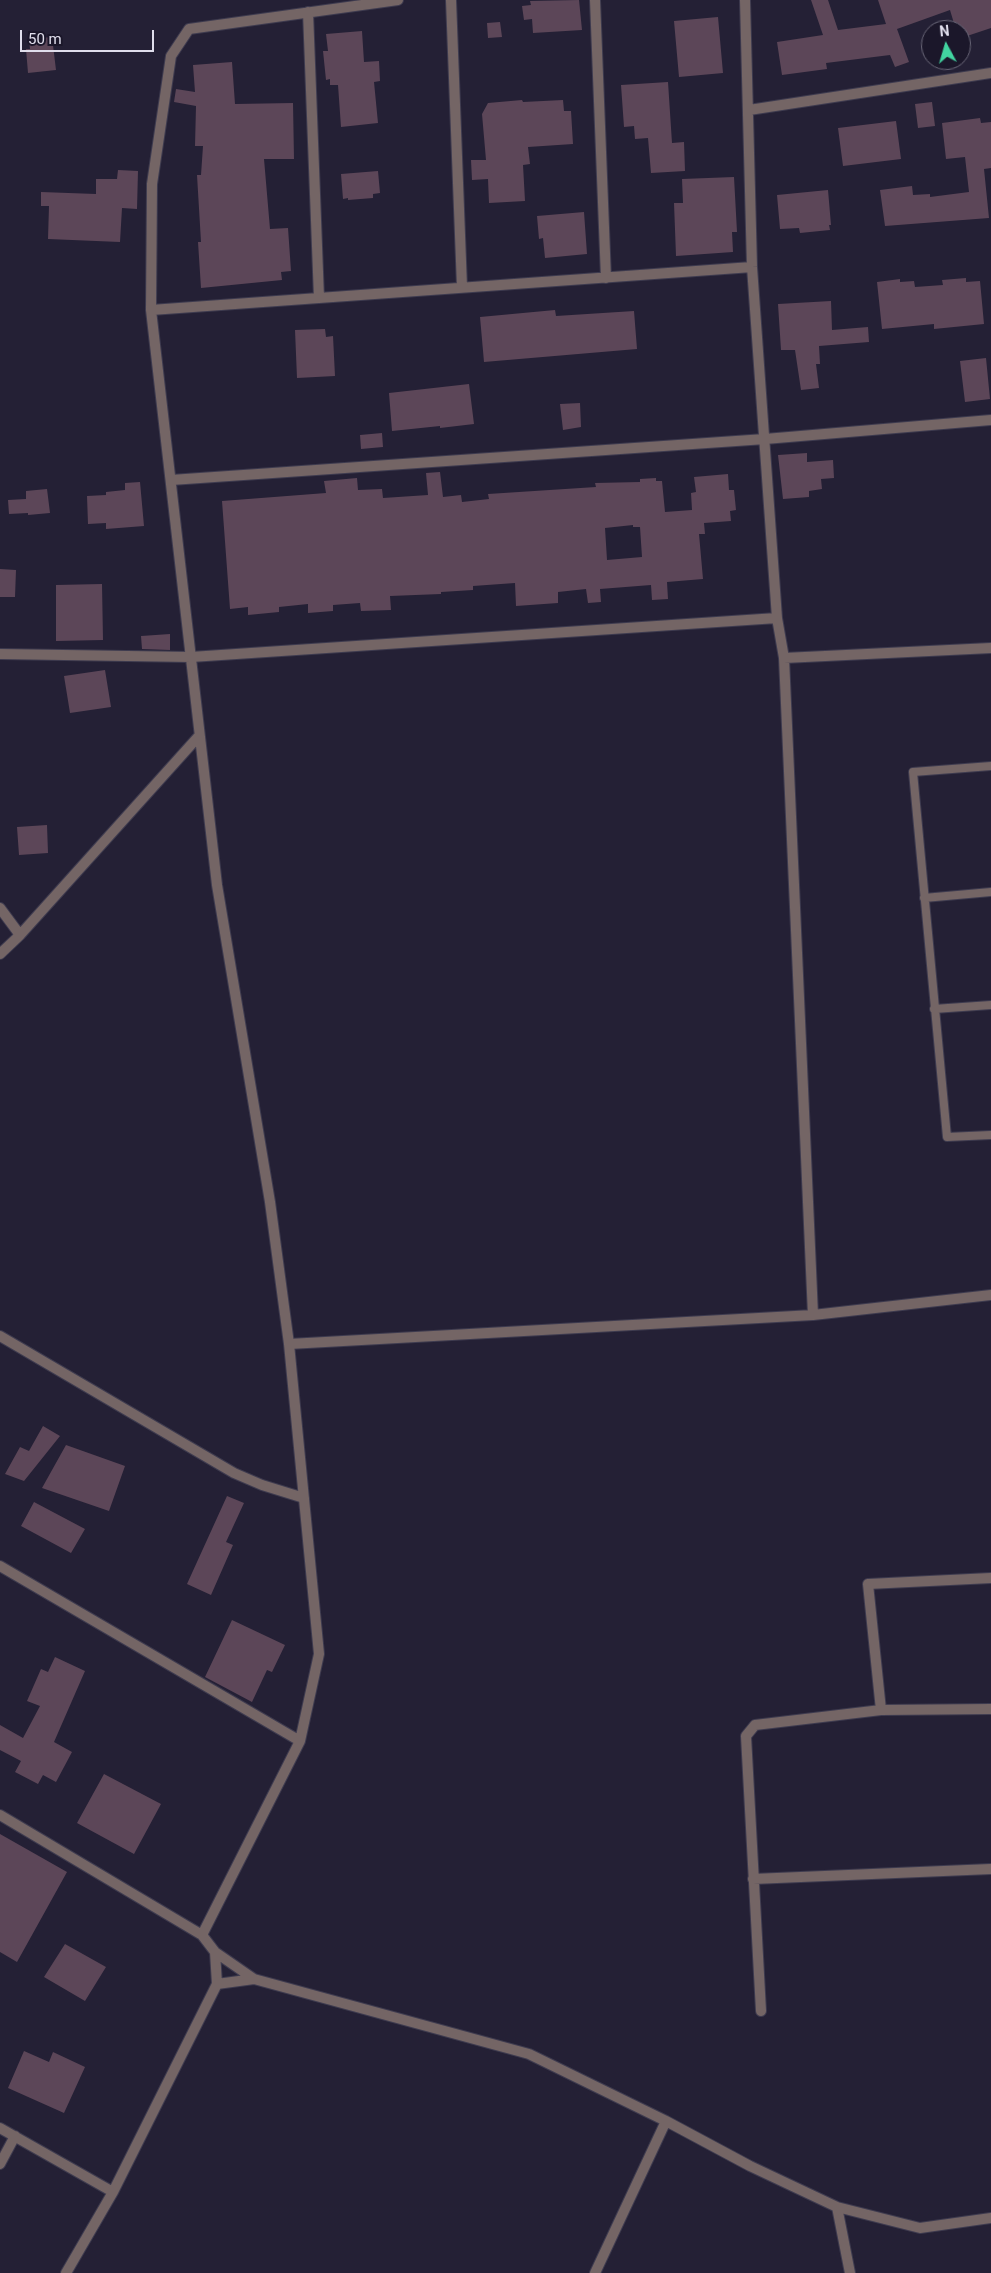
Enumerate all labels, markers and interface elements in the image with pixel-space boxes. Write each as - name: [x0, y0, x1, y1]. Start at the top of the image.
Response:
- scale bar: [22, 20, 156, 52]
- north arrow: [921, 20, 971, 70]
- text: N: [939, 23, 950, 40]
- text: 50 m: [28, 30, 62, 48]

